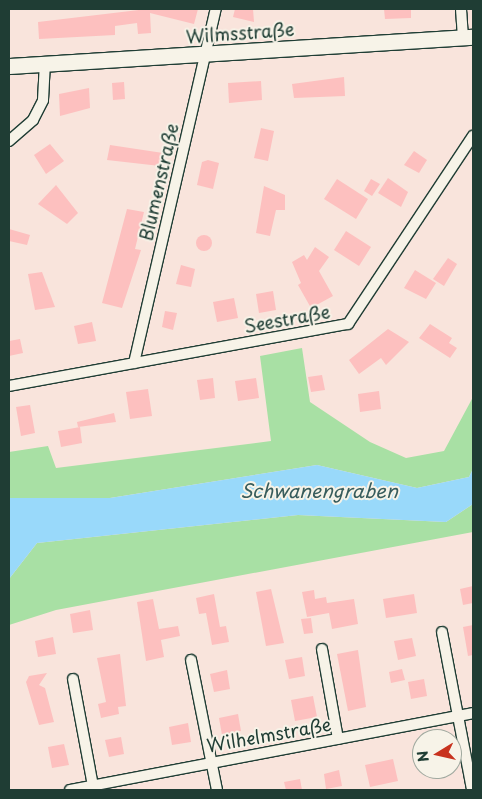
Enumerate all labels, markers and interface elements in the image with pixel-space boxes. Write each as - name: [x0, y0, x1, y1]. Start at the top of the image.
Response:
- street label: Wilmsstraße: [185, 18, 295, 48]
- street label: Blumenstraße: [135, 121, 183, 243]
- street label: Seestraße: [242, 301, 332, 337]
- water label: Schwanengraben: [240, 480, 398, 502]
- street label: Wilhelmstraße: [205, 713, 333, 757]
- north arrow: [412, 729, 462, 779]
- text: N: [411, 749, 434, 763]

